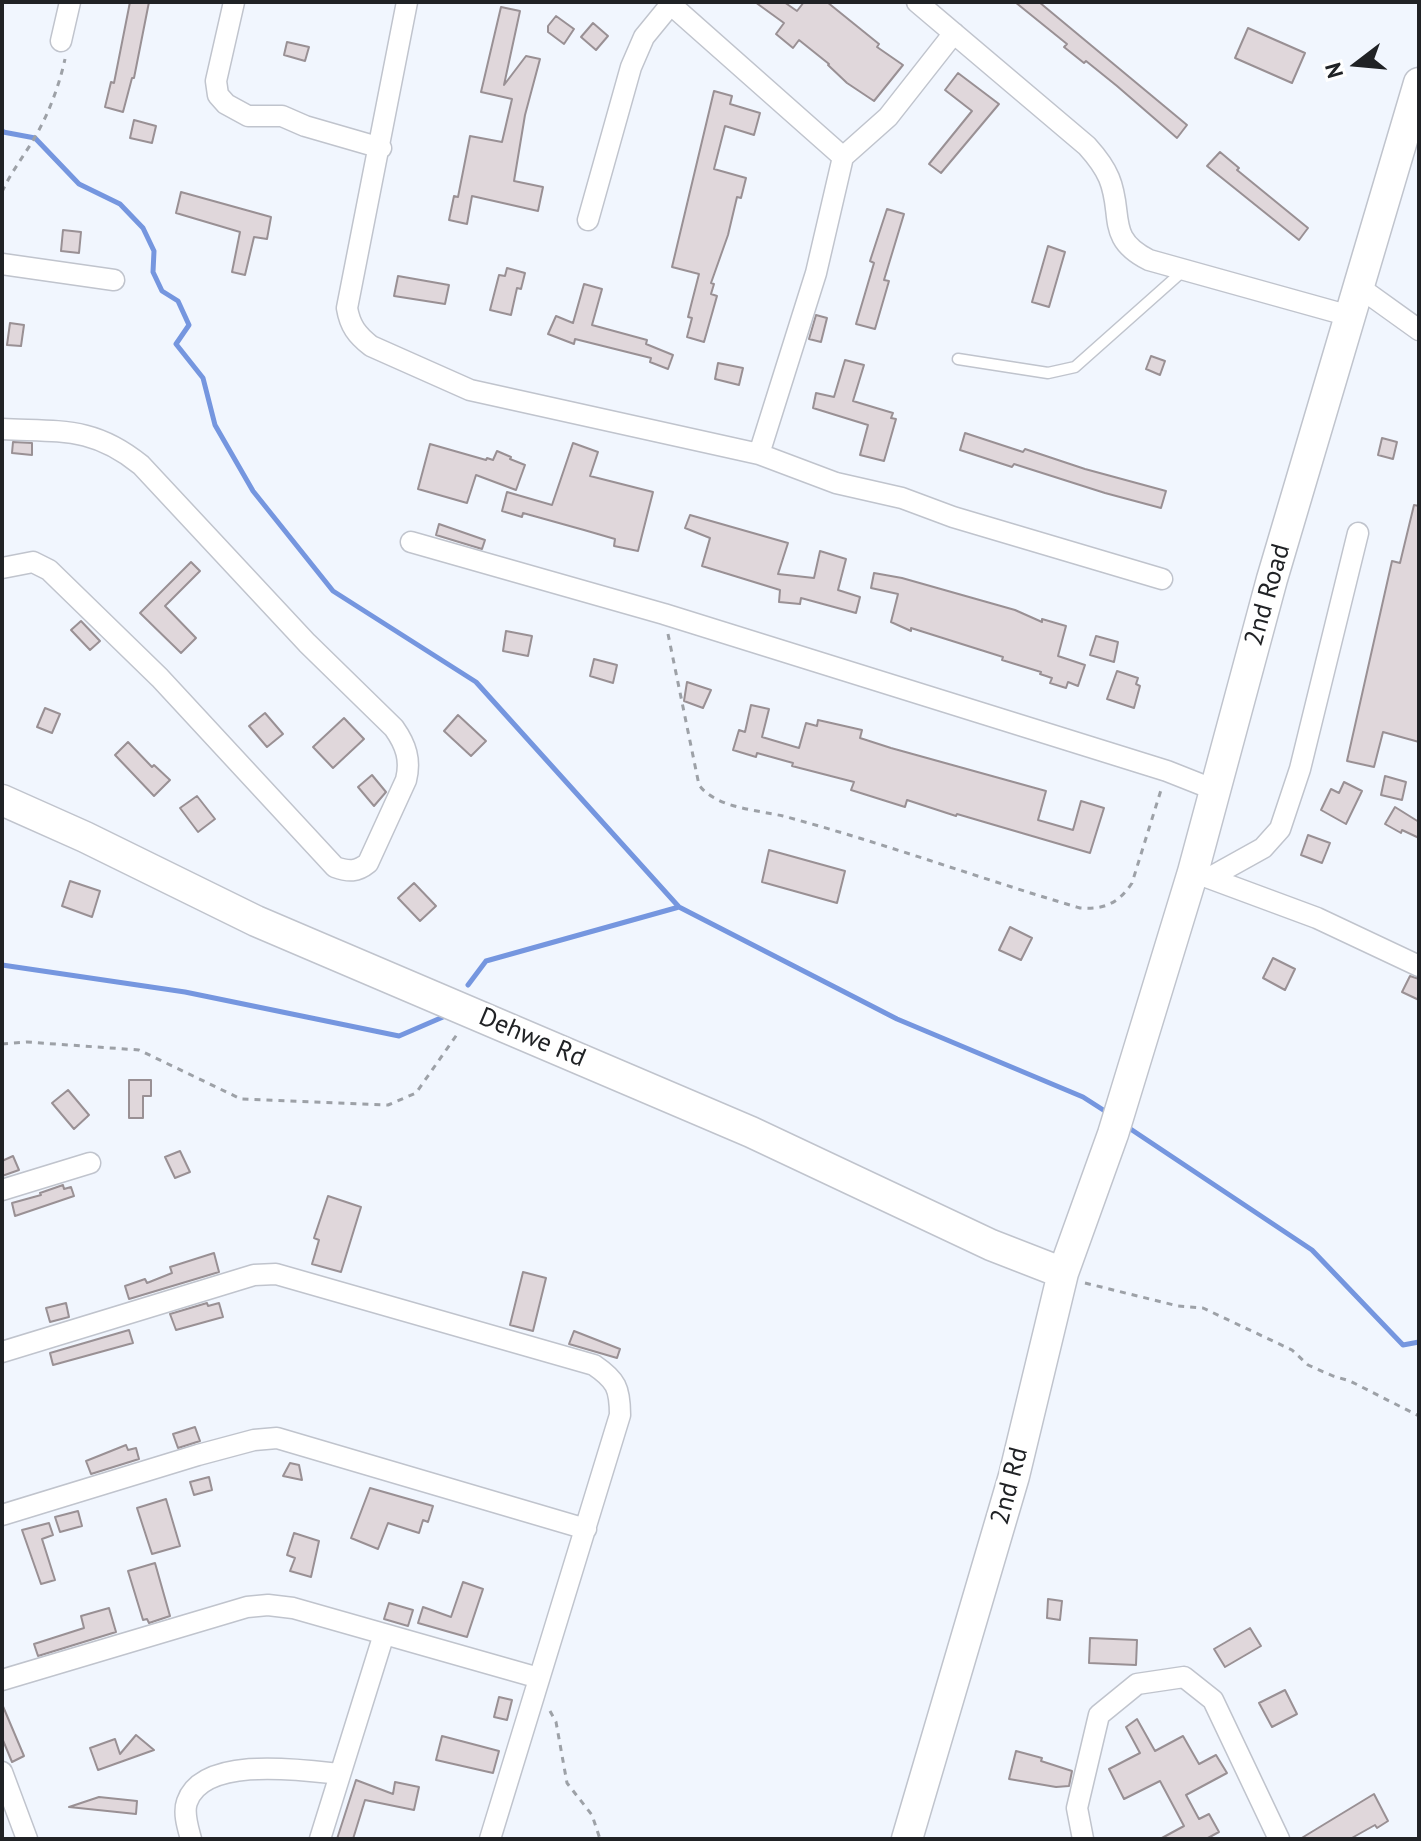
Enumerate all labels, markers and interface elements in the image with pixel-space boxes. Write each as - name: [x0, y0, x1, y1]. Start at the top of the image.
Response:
- north arrow: [1317, 24, 1397, 104]
- text: N: [1318, 60, 1349, 81]
- street label: 2nd Road: [1239, 541, 1297, 649]
- street label: Dehwe Rd: [474, 1002, 590, 1074]
- street label: 2nd Rd: [985, 1444, 1035, 1528]

